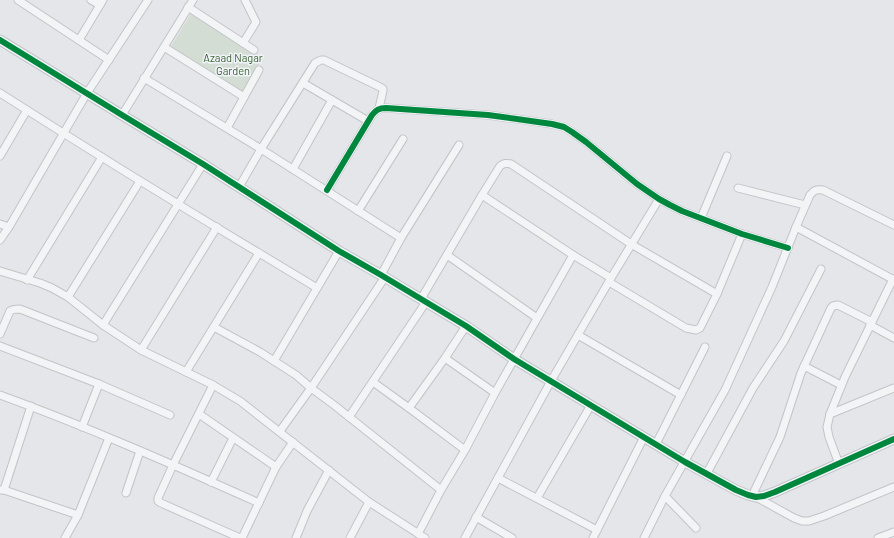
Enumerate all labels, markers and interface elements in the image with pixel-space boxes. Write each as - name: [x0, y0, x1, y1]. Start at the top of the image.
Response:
- park label: Azaad Nagar Garden: [203, 51, 263, 77]

